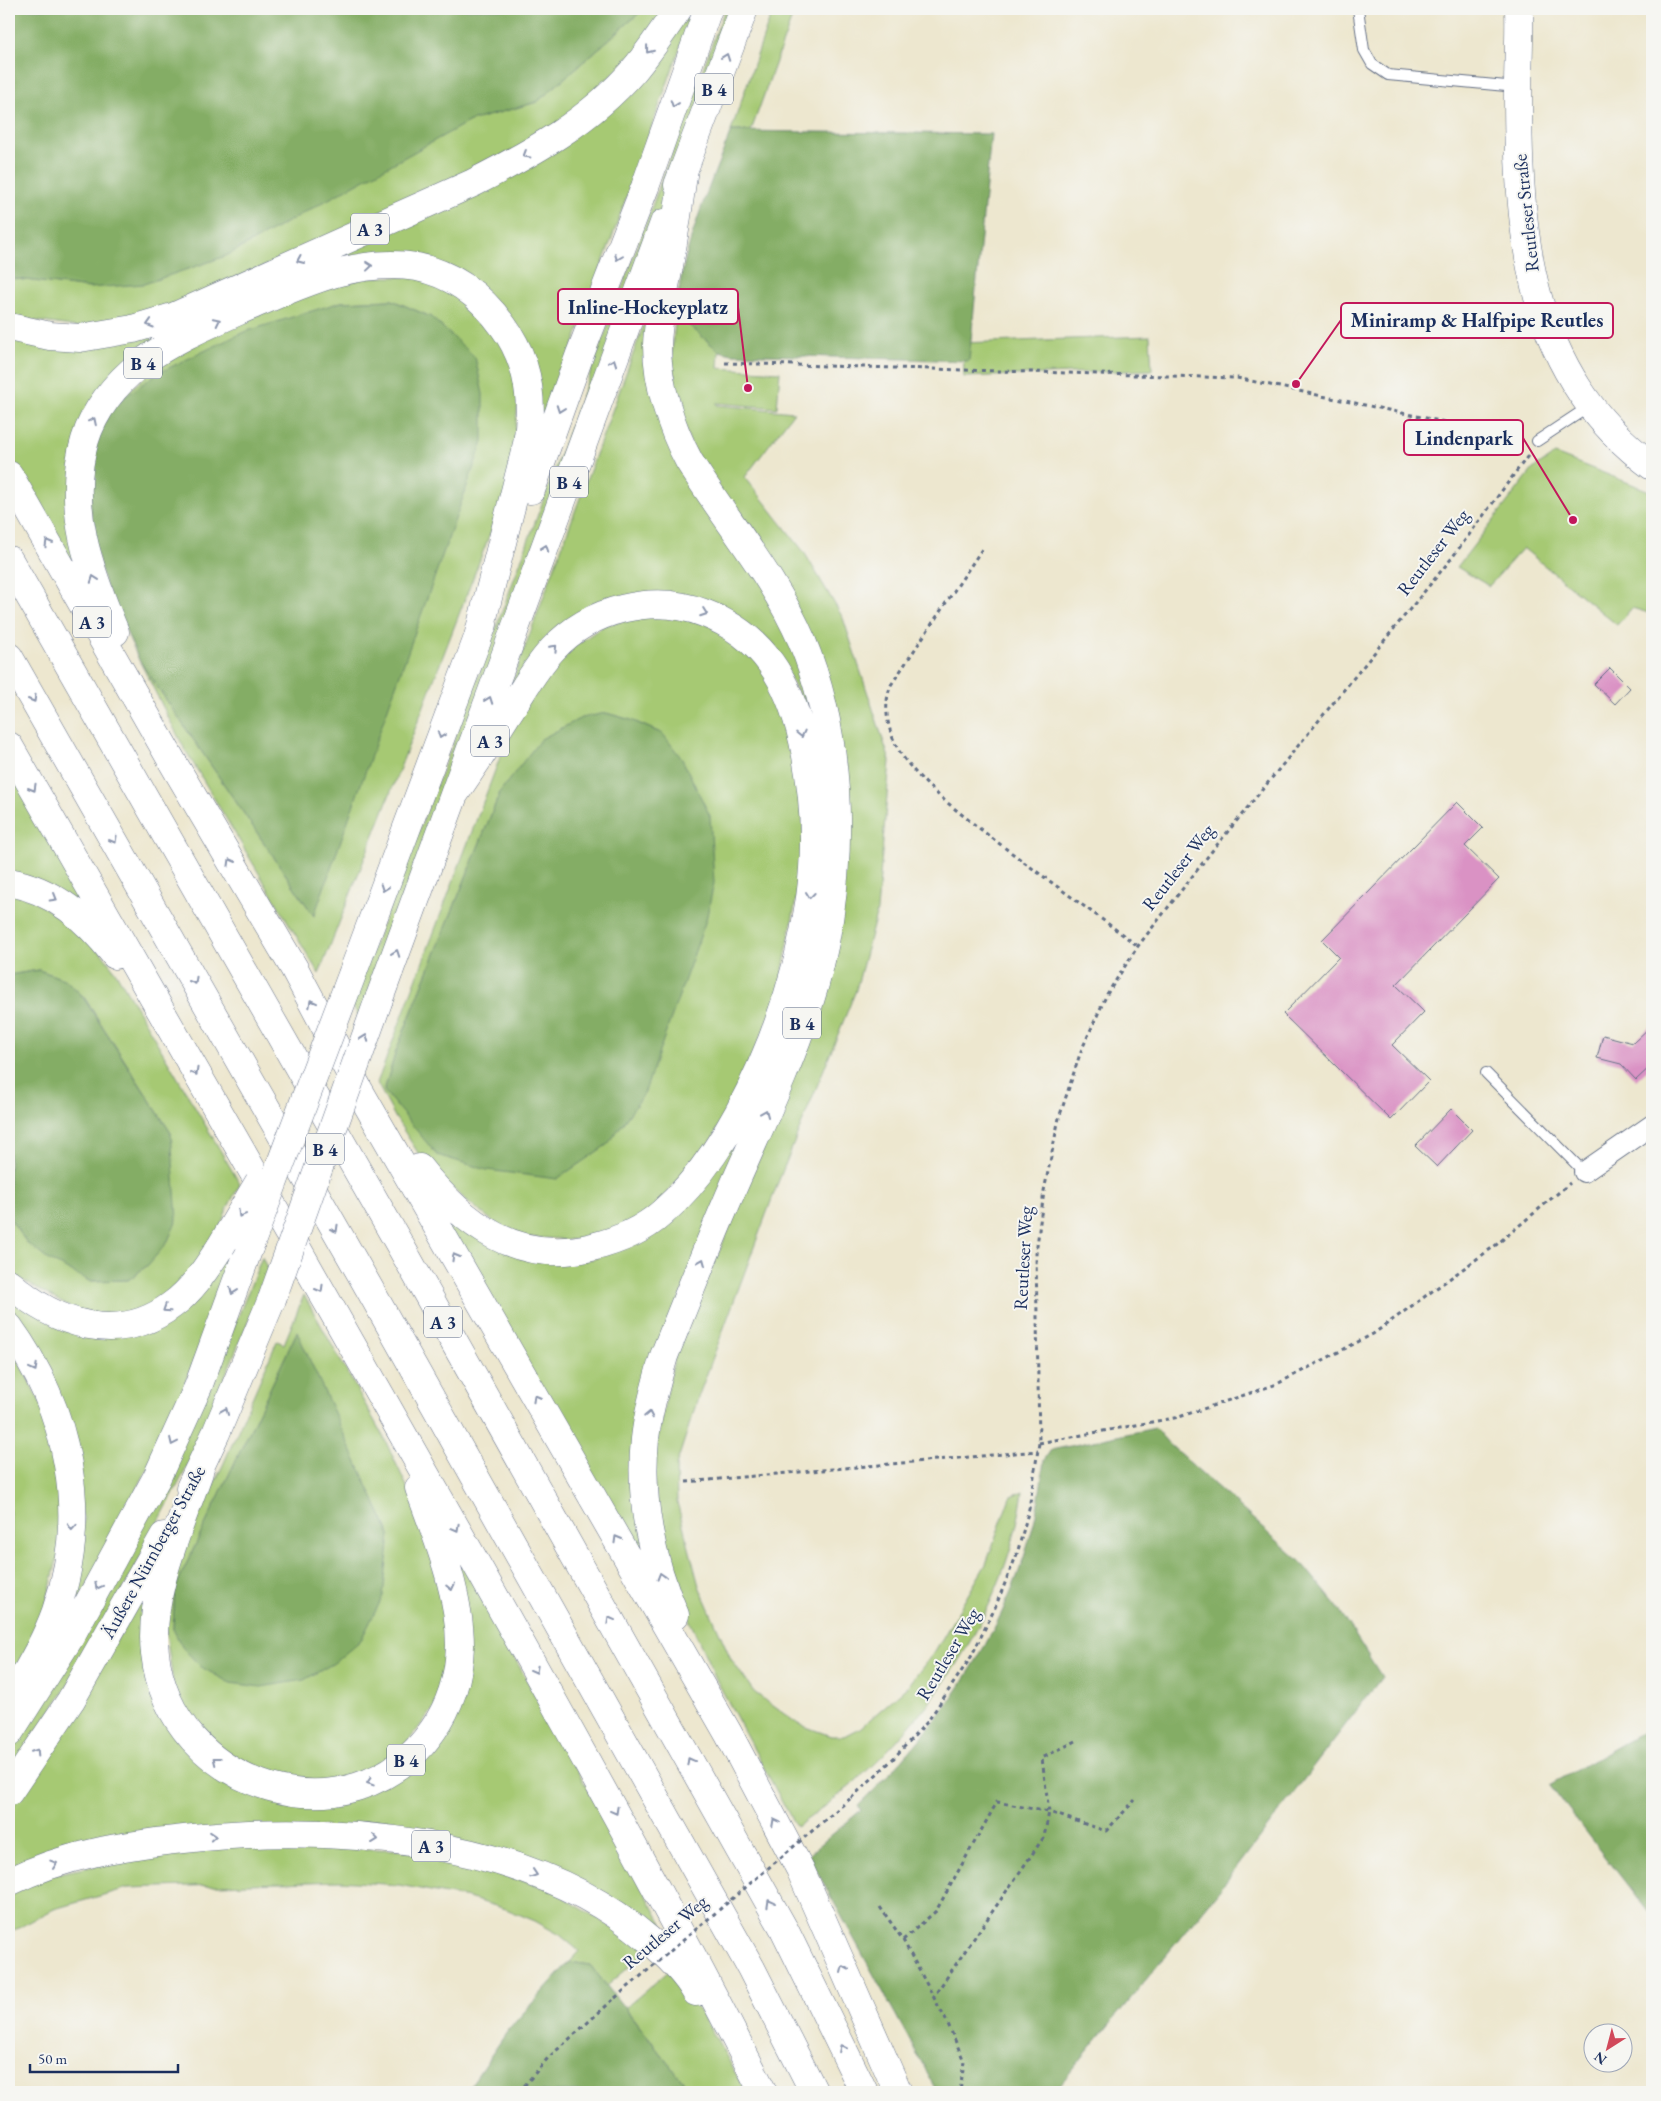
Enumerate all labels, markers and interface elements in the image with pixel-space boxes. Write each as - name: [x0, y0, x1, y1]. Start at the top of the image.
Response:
- one-way arrow: [646, 45, 655, 54]
- one-way arrow: [720, 53, 730, 62]
- road number: B 4: [695, 74, 733, 105]
- one-way arrow: [670, 100, 680, 108]
- one-way arrow: [523, 148, 532, 158]
- street label: Reutleser Straße: [1507, 153, 1545, 273]
- road number: A 3: [351, 213, 389, 244]
- one-way arrow: [614, 252, 624, 261]
- one-way arrow: [296, 254, 305, 265]
- one-way arrow: [366, 261, 374, 272]
- callout: Inline-Hockeyplatz: [558, 289, 738, 324]
- text: Inline-Hockeyplatz: [568, 294, 728, 320]
- callout: Miniramp & Halfpipe Reutles: [1341, 303, 1613, 338]
- text: Miniramp & Halfpipe Reutles: [1351, 307, 1603, 333]
- one-way arrow: [212, 317, 221, 327]
- one-way arrow: [147, 318, 155, 328]
- road number: B 4: [124, 348, 162, 378]
- one-way arrow: [607, 358, 617, 367]
- one-way arrow: [556, 404, 566, 412]
- one-way arrow: [87, 417, 97, 426]
- callout: Lindenpark: [1404, 420, 1523, 455]
- text: Lindenpark: [1415, 425, 1514, 451]
- road number: B 4: [550, 467, 588, 498]
- street label: Reutleser Weg: [1391, 503, 1475, 601]
- one-way arrow: [44, 540, 54, 549]
- one-way arrow: [539, 544, 549, 553]
- one-way arrow: [90, 575, 100, 584]
- road number: A 3: [73, 606, 111, 638]
- one-way arrow: [699, 607, 707, 617]
- one-way arrow: [548, 645, 557, 654]
- one-way arrow: [27, 694, 37, 703]
- one-way arrow: [483, 697, 493, 705]
- road number: A 3: [471, 726, 509, 756]
- one-way arrow: [795, 729, 806, 738]
- one-way arrow: [437, 731, 447, 739]
- one-way arrow: [27, 783, 37, 792]
- street label: Reutleser Weg: [1136, 818, 1220, 916]
- one-way arrow: [107, 835, 117, 844]
- one-way arrow: [228, 858, 238, 867]
- one-way arrow: [380, 883, 390, 891]
- one-way arrow: [805, 891, 816, 899]
- one-way arrow: [49, 892, 58, 902]
- one-way arrow: [390, 949, 400, 958]
- one-way arrow: [188, 976, 198, 985]
- one-way arrow: [308, 999, 318, 1008]
- road number: B 4: [783, 1008, 821, 1038]
- one-way arrow: [359, 1035, 369, 1043]
- one-way arrow: [189, 1067, 199, 1076]
- one-way arrow: [759, 1109, 770, 1118]
- road number: B 4: [306, 1134, 344, 1164]
- street label: Reutleser Weg: [1008, 1205, 1038, 1310]
- one-way arrow: [237, 1208, 247, 1217]
- one-way arrow: [329, 1223, 339, 1232]
- one-way arrow: [451, 1253, 461, 1262]
- one-way arrow: [696, 1258, 706, 1267]
- one-way arrow: [314, 1283, 324, 1292]
- one-way arrow: [229, 1286, 239, 1295]
- one-way arrow: [163, 1303, 172, 1312]
- road number: A 3: [424, 1306, 462, 1338]
- one-way arrow: [28, 1363, 38, 1372]
- one-way arrow: [532, 1394, 542, 1403]
- one-way arrow: [219, 1407, 230, 1416]
- one-way arrow: [643, 1411, 653, 1420]
- one-way arrow: [169, 1437, 179, 1446]
- street label: Äußere Nürnberger Straße: [95, 1461, 211, 1644]
- one-way arrow: [450, 1523, 460, 1532]
- one-way arrow: [66, 1524, 77, 1532]
- one-way arrow: [613, 1535, 623, 1544]
- one-way arrow: [657, 1572, 667, 1580]
- one-way arrow: [94, 1580, 104, 1589]
- one-way arrow: [445, 1583, 456, 1592]
- street label: Reutleser Weg: [911, 1602, 986, 1705]
- one-way arrow: [607, 1616, 617, 1625]
- one-way arrow: [529, 1664, 539, 1673]
- road number: B 4: [387, 1744, 425, 1776]
- one-way arrow: [30, 1748, 39, 1758]
- one-way arrow: [213, 1758, 222, 1766]
- one-way arrow: [686, 1758, 696, 1767]
- one-way arrow: [366, 1776, 374, 1786]
- one-way arrow: [609, 1806, 619, 1815]
- one-way arrow: [771, 1819, 781, 1828]
- one-way arrow: [210, 1830, 218, 1841]
- road number: A 3: [412, 1830, 450, 1862]
- one-way arrow: [372, 1833, 380, 1844]
- one-way arrow: [49, 1860, 58, 1870]
- one-way arrow: [529, 1868, 537, 1878]
- street label: Reutleser Weg: [617, 1889, 713, 1975]
- one-way arrow: [766, 1900, 776, 1909]
- one-way arrow: [840, 1965, 851, 1974]
- north arrow: [1584, 2024, 1634, 2074]
- scale bar: [30, 2041, 178, 2073]
- one-way arrow: [838, 2045, 848, 2054]
- text: N: [1590, 2048, 1610, 2069]
- text: 50 m: [38, 2049, 67, 2068]

